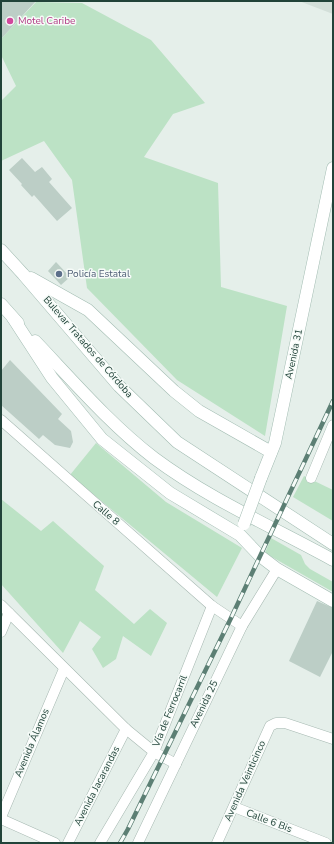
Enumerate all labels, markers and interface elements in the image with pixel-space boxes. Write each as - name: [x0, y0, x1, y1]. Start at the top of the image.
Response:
- place label: Motel Caribe: [18, 14, 75, 28]
- marker: Motel Caribe: [5, 16, 15, 26]
- place label: Policía Estatal: [67, 267, 130, 281]
- marker: Policía Estatal: [54, 269, 64, 279]
- street label: Bulevar Tratados de Córdoba: [40, 293, 136, 401]
- street label: Avenida 31: [282, 328, 306, 380]
- street label: Calle 8: [89, 497, 123, 529]
- street label: Vía de Ferrocarril: [149, 673, 191, 750]
- street label: Avenida 25: [187, 678, 221, 730]
- street label: Avenida Álamos: [11, 706, 53, 780]
- street label: Avenida Veinticinco: [221, 738, 269, 824]
- street label: Avenida Jacarandas: [71, 743, 123, 828]
- street label: Calle 6 Bis: [244, 806, 294, 836]

